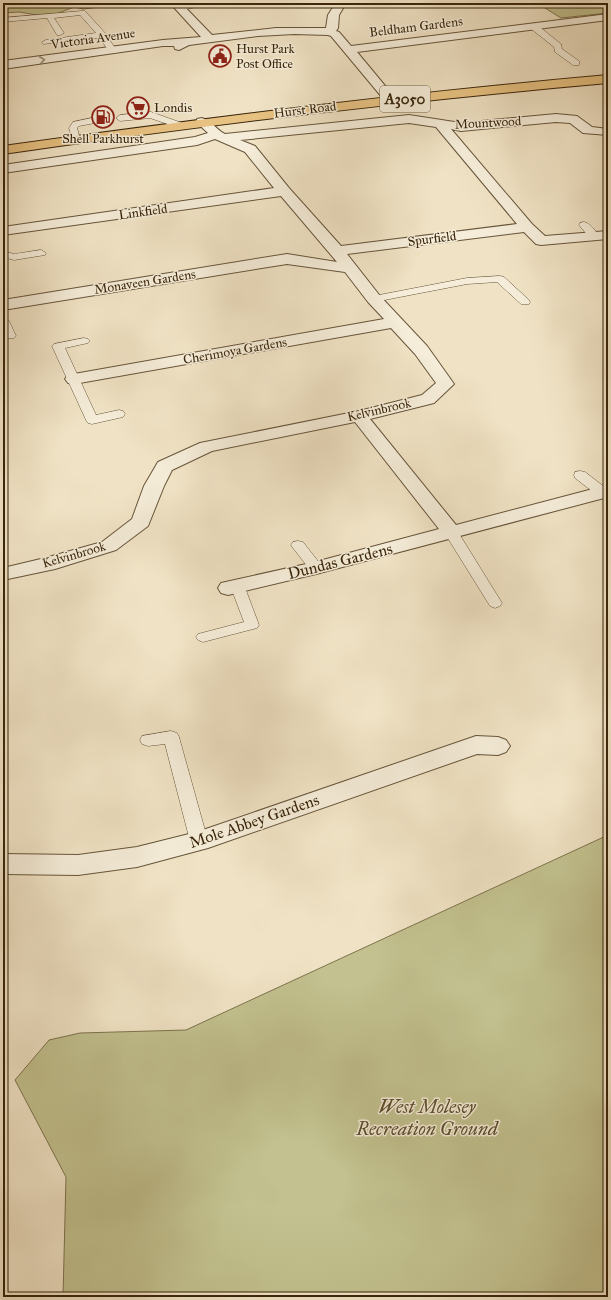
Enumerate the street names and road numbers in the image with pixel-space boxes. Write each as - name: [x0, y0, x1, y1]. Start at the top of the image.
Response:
- street label: Beldham Gardens: [368, 13, 464, 41]
- street label: Victoria Avenue: [49, 25, 137, 53]
- road number: A3050: [380, 86, 430, 112]
- street label: Hurst Road: [273, 98, 338, 122]
- street label: Mountwood: [454, 113, 522, 133]
- street label: Linkfield: [118, 201, 169, 223]
- street label: Spurfield: [407, 228, 458, 250]
- street label: Monaveen Gardens: [93, 266, 197, 298]
- street label: Cherimoya Gardens: [182, 334, 288, 368]
- street label: Kelvinbrook: [346, 395, 413, 425]
- street label: Kelvinbrook: [41, 538, 108, 572]
- street label: Dundas Gardens: [286, 539, 395, 583]
- street label: Mole Abbey Gardens: [187, 790, 322, 852]

